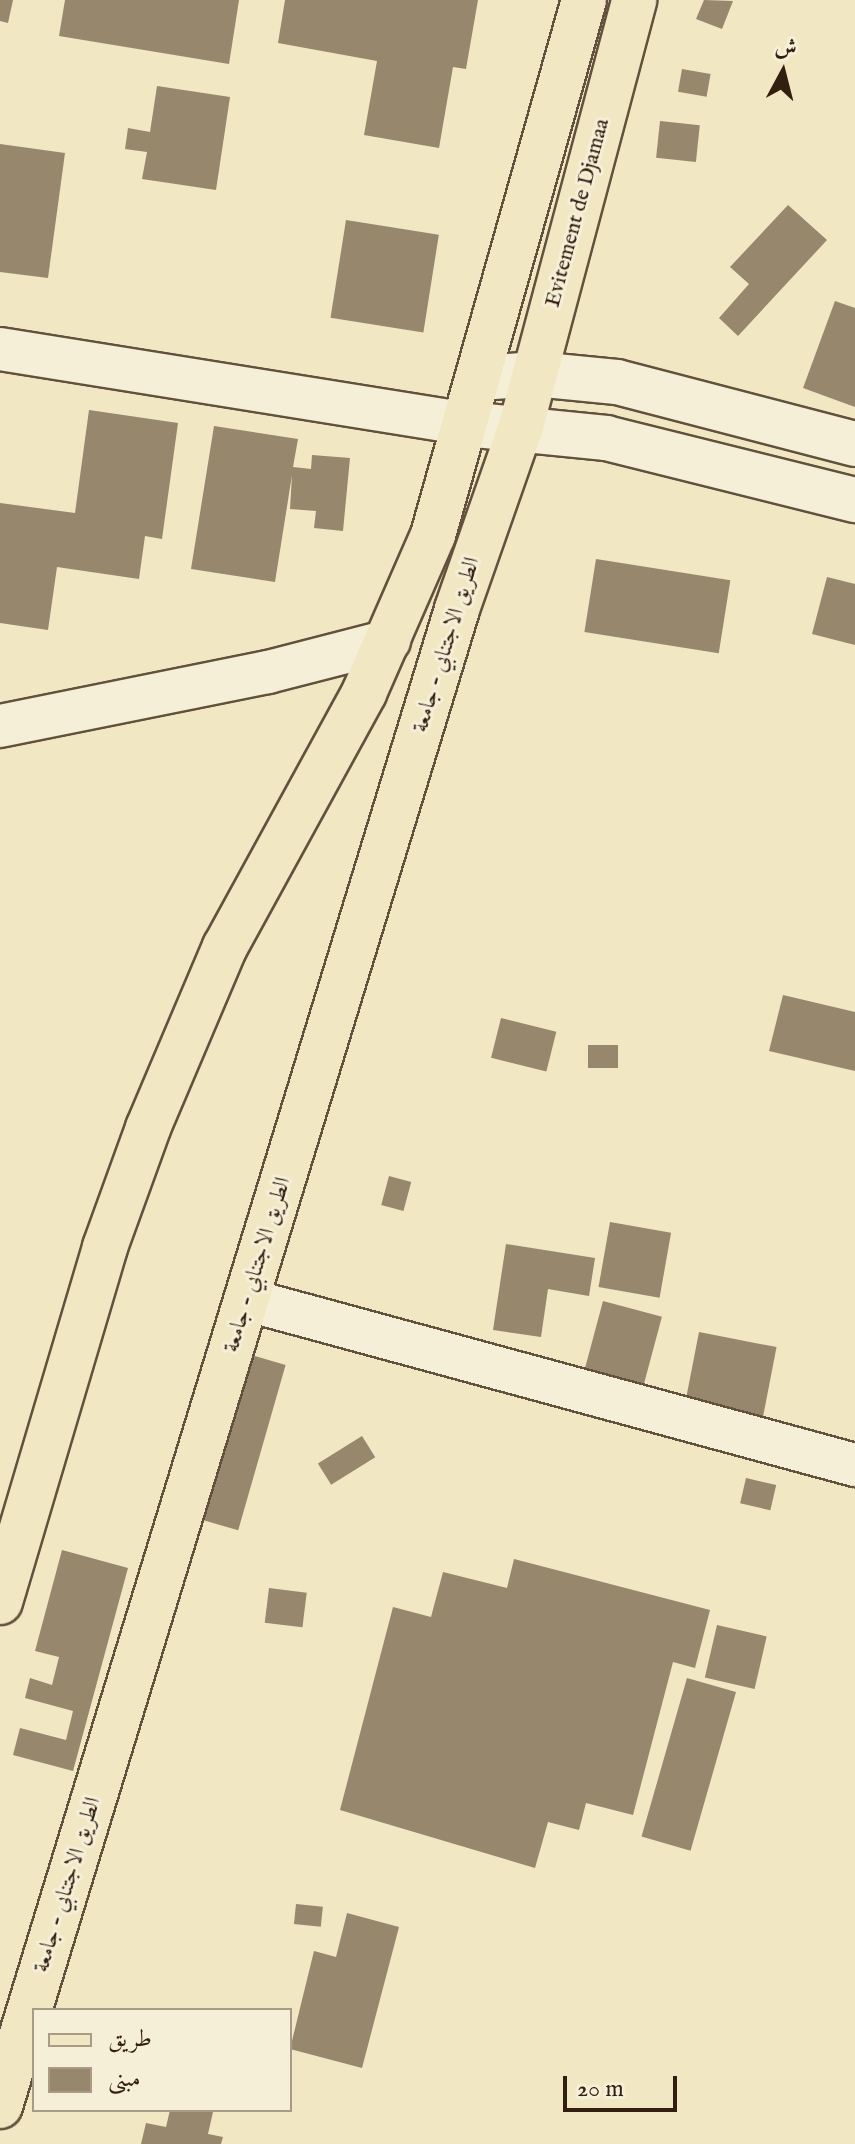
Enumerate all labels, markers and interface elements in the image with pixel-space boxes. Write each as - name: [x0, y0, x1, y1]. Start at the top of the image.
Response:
- north arrow: [743, 32, 823, 112]
- text: ش: [773, 33, 798, 63]
- street label: Evitement de Djamaa: [540, 116, 616, 310]
- street label: الطريق الاجتنابي - جامعة: [408, 554, 486, 736]
- street label: الطريق الاجتنابي - جامعة: [219, 1174, 297, 1356]
- street label: الطريق الاجتنابي - جامعة: [29, 1794, 107, 1976]
- legend: [32, 2008, 292, 2112]
- text: طريق: [108, 2024, 152, 2055]
- scale bar: [567, 2060, 681, 2110]
- text: مبنى: [108, 2064, 141, 2095]
- text: 20 m: [577, 2074, 624, 2105]

